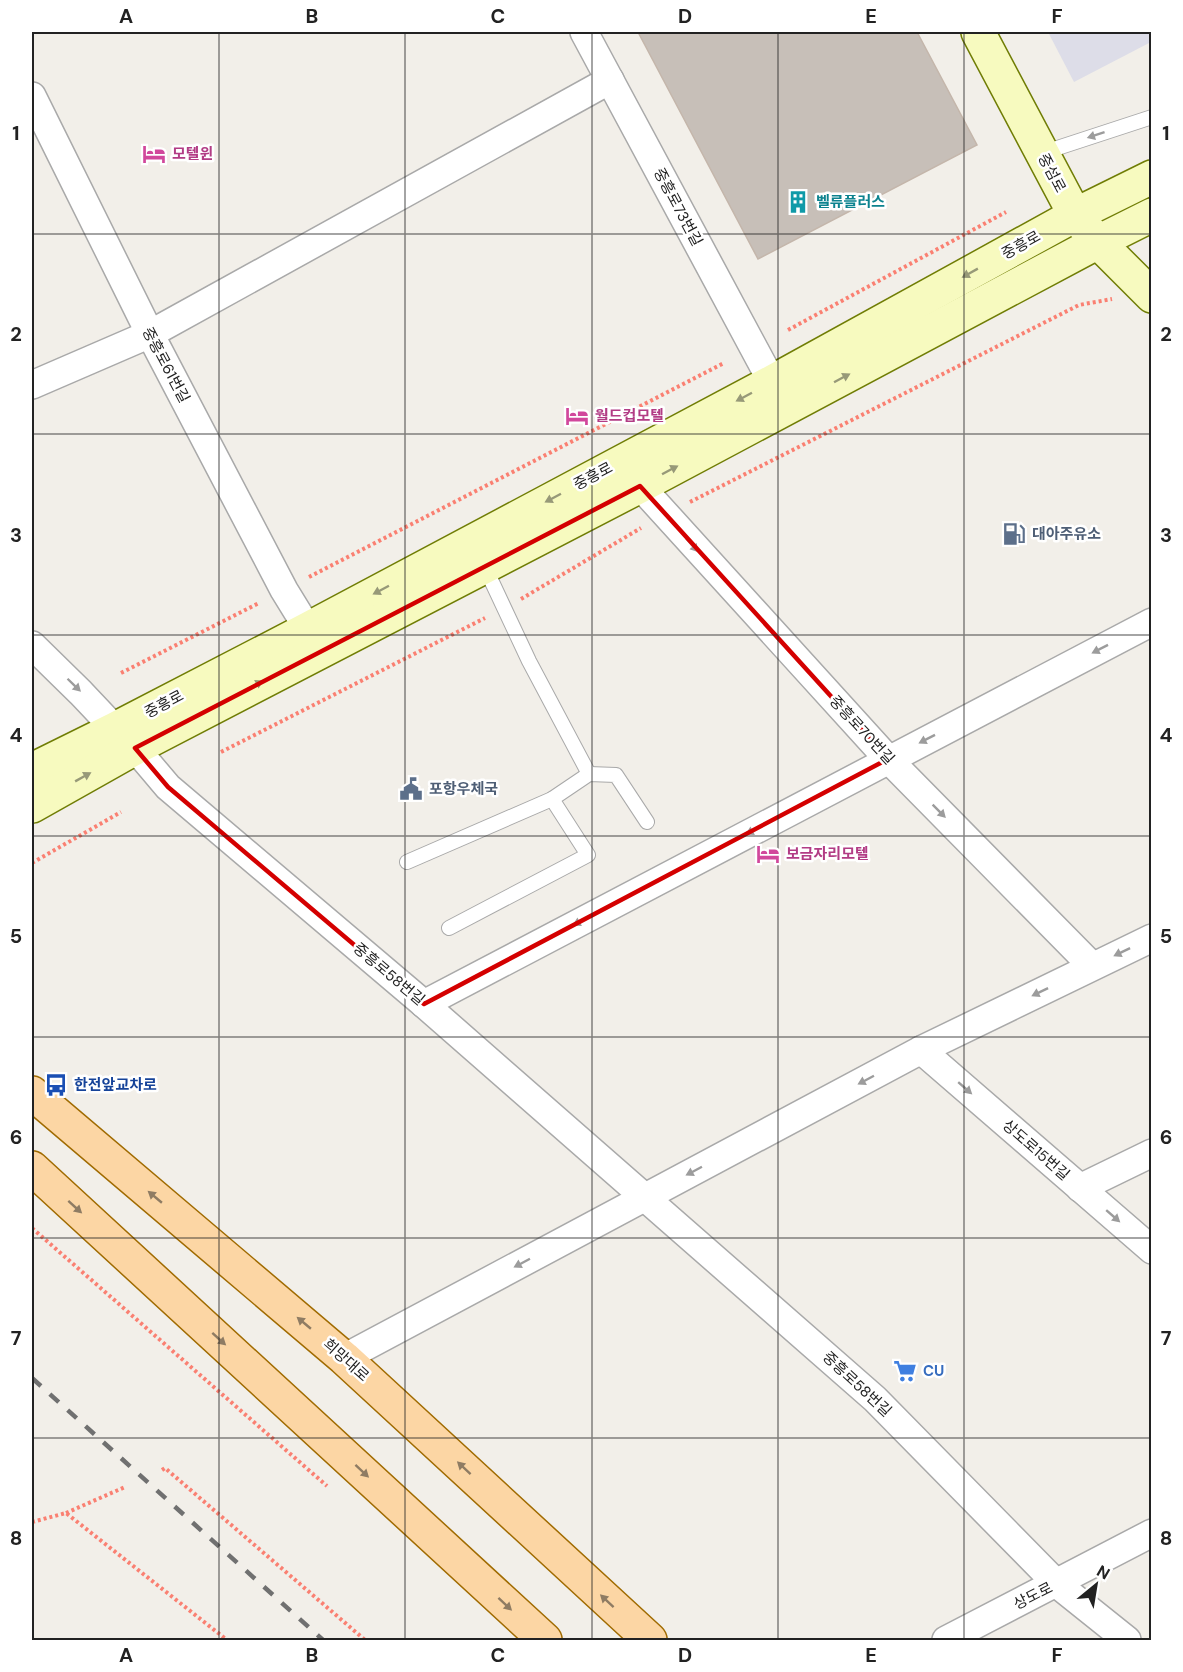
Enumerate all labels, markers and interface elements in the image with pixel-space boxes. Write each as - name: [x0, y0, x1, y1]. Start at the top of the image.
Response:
- text: A: [119, 3, 133, 29]
- text: B: [306, 3, 318, 29]
- text: C: [491, 3, 505, 29]
- text: D: [678, 3, 692, 29]
- text: E: [865, 3, 877, 29]
- text: F: [1051, 3, 1063, 29]
- text: 1: [12, 120, 20, 146]
- text: 1: [1162, 120, 1170, 146]
- one-way arrow: [1087, 131, 1105, 140]
- hotel icon: 모텔윈: [141, 141, 167, 167]
- place label: 모텔윈: [172, 144, 213, 164]
- street label: 중섬로: [1033, 150, 1071, 196]
- street label: 중흥로73번길: [649, 165, 707, 249]
- building icon: 벨류플러스: [785, 189, 811, 215]
- place label: 벨류플러스: [816, 192, 885, 212]
- street label: 중흥로: [998, 226, 1044, 264]
- one-way arrow: [961, 268, 978, 278]
- text: 2: [10, 321, 22, 347]
- text: 2: [1160, 321, 1172, 347]
- street label: 중흥로61번길: [138, 324, 194, 406]
- one-way arrow: [834, 373, 851, 383]
- one-way arrow: [735, 392, 752, 402]
- hotel icon: 월드컵모텔: [564, 403, 590, 429]
- place label: 월드컵모텔: [595, 406, 664, 426]
- street label: 중흥로: [570, 457, 616, 495]
- one-way arrow: [662, 465, 679, 475]
- one-way arrow: [544, 493, 561, 503]
- fuel station icon: 대아주유소: [1001, 521, 1027, 547]
- text: 3: [10, 522, 22, 548]
- text: 3: [1160, 522, 1172, 548]
- place label: 대아주유소: [1032, 524, 1101, 544]
- one-way arrow: [685, 537, 698, 552]
- one-way arrow: [372, 585, 389, 595]
- one-way arrow: [1091, 644, 1108, 654]
- one-way arrow: [66, 678, 80, 692]
- one-way arrow: [246, 680, 263, 690]
- street label: 중흥로: [141, 685, 187, 723]
- street label: 중흥로70번길: [825, 691, 899, 769]
- text: 4: [10, 722, 23, 748]
- text: 4: [1160, 722, 1173, 748]
- one-way arrow: [918, 734, 935, 744]
- one-way arrow: [74, 772, 91, 782]
- public building icon: 포항우체국: [398, 776, 424, 802]
- place label: 포항우체국: [429, 779, 498, 799]
- one-way arrow: [932, 804, 946, 818]
- one-way arrow: [745, 825, 762, 835]
- hotel icon: 보금자리모텔: [755, 841, 781, 867]
- place label: 보금자리모텔: [786, 844, 869, 864]
- one-way arrow: [573, 916, 590, 926]
- text: 5: [10, 923, 22, 949]
- text: 5: [1160, 923, 1172, 949]
- street label: 중흥로58번길: [349, 938, 429, 1010]
- one-way arrow: [1113, 947, 1130, 957]
- one-way arrow: [1031, 987, 1048, 997]
- bus stop icon: 한전앞교차로: [43, 1072, 69, 1098]
- place label: 한전앞교차로: [74, 1075, 157, 1095]
- one-way arrow: [857, 1075, 874, 1084]
- one-way arrow: [957, 1081, 972, 1094]
- street label: 상도로15번길: [998, 1115, 1074, 1185]
- text: 6: [10, 1124, 22, 1150]
- text: 6: [1160, 1124, 1172, 1150]
- one-way arrow: [685, 1166, 702, 1176]
- one-way arrow: [147, 1191, 163, 1204]
- one-way arrow: [67, 1200, 82, 1214]
- one-way arrow: [1105, 1209, 1120, 1223]
- one-way arrow: [513, 1258, 530, 1268]
- one-way arrow: [296, 1317, 312, 1330]
- text: 7: [11, 1325, 22, 1351]
- text: 7: [1161, 1325, 1172, 1351]
- one-way arrow: [211, 1332, 226, 1346]
- street label: 희망대로: [319, 1334, 373, 1386]
- street label: 중흥로58번길: [818, 1347, 896, 1421]
- supermarket icon: CU: [892, 1358, 918, 1384]
- place label: CU: [923, 1361, 944, 1381]
- one-way arrow: [456, 1461, 471, 1475]
- one-way arrow: [354, 1464, 369, 1477]
- text: 8: [10, 1525, 22, 1551]
- text: 8: [1160, 1525, 1172, 1551]
- north arrow: [1066, 1555, 1126, 1615]
- text: N: [1093, 1560, 1114, 1584]
- street label: 상도로: [1010, 1578, 1056, 1614]
- one-way arrow: [600, 1595, 615, 1608]
- one-way arrow: [498, 1596, 512, 1610]
- text: A: [119, 1642, 133, 1668]
- text: B: [306, 1642, 318, 1668]
- text: C: [491, 1642, 505, 1668]
- text: D: [678, 1642, 692, 1668]
- text: E: [865, 1642, 877, 1668]
- text: F: [1051, 1642, 1063, 1668]

